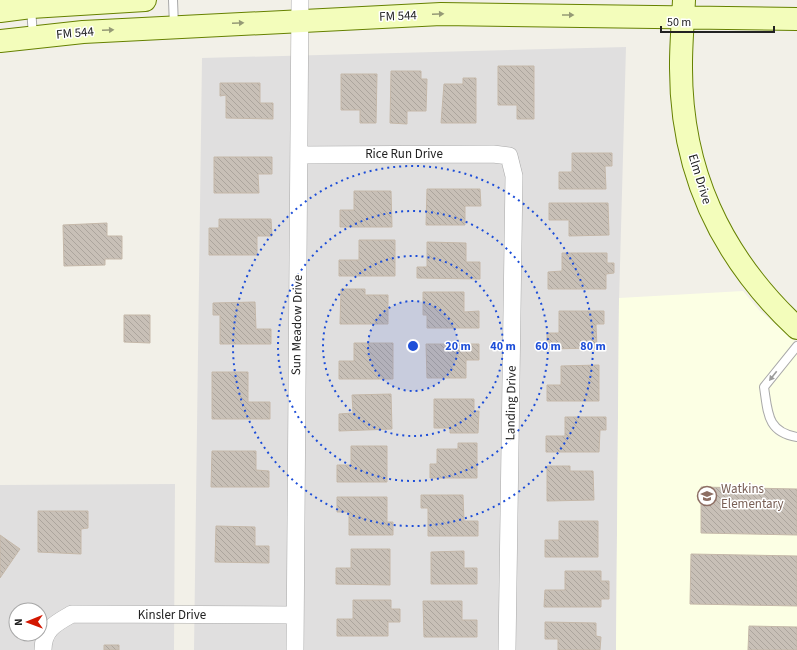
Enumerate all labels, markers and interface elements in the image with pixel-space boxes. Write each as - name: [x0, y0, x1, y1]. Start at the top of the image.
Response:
- street label: FM 544: [379, 6, 418, 26]
- scale bar: [661, 8, 774, 34]
- one-way arrow: [432, 11, 445, 17]
- one-way arrow: [562, 12, 575, 18]
- text: 50 m: [667, 14, 691, 31]
- one-way arrow: [232, 20, 245, 26]
- street label: FM 544: [55, 22, 95, 44]
- one-way arrow: [102, 27, 114, 34]
- street label: Rice Run Drive: [365, 145, 443, 163]
- street label: Elm Drive: [684, 152, 716, 206]
- street label: Sun Meadow Drive: [287, 275, 307, 375]
- text: 20 m: [445, 338, 471, 355]
- text: 40 m: [490, 338, 516, 355]
- text: 60 m: [535, 338, 561, 355]
- text: 80 m: [580, 338, 606, 355]
- centre of rings: [406, 339, 420, 353]
- street label: Landing Drive: [501, 365, 521, 441]
- one-way arrow: [769, 371, 777, 382]
- place label: Watkins Elementary: [721, 480, 784, 513]
- school or university icon: Watkins Elementary: [696, 485, 718, 507]
- north arrow: [8, 602, 48, 642]
- street label: Kinsler Drive: [138, 606, 206, 624]
- text: N: [11, 618, 26, 626]

